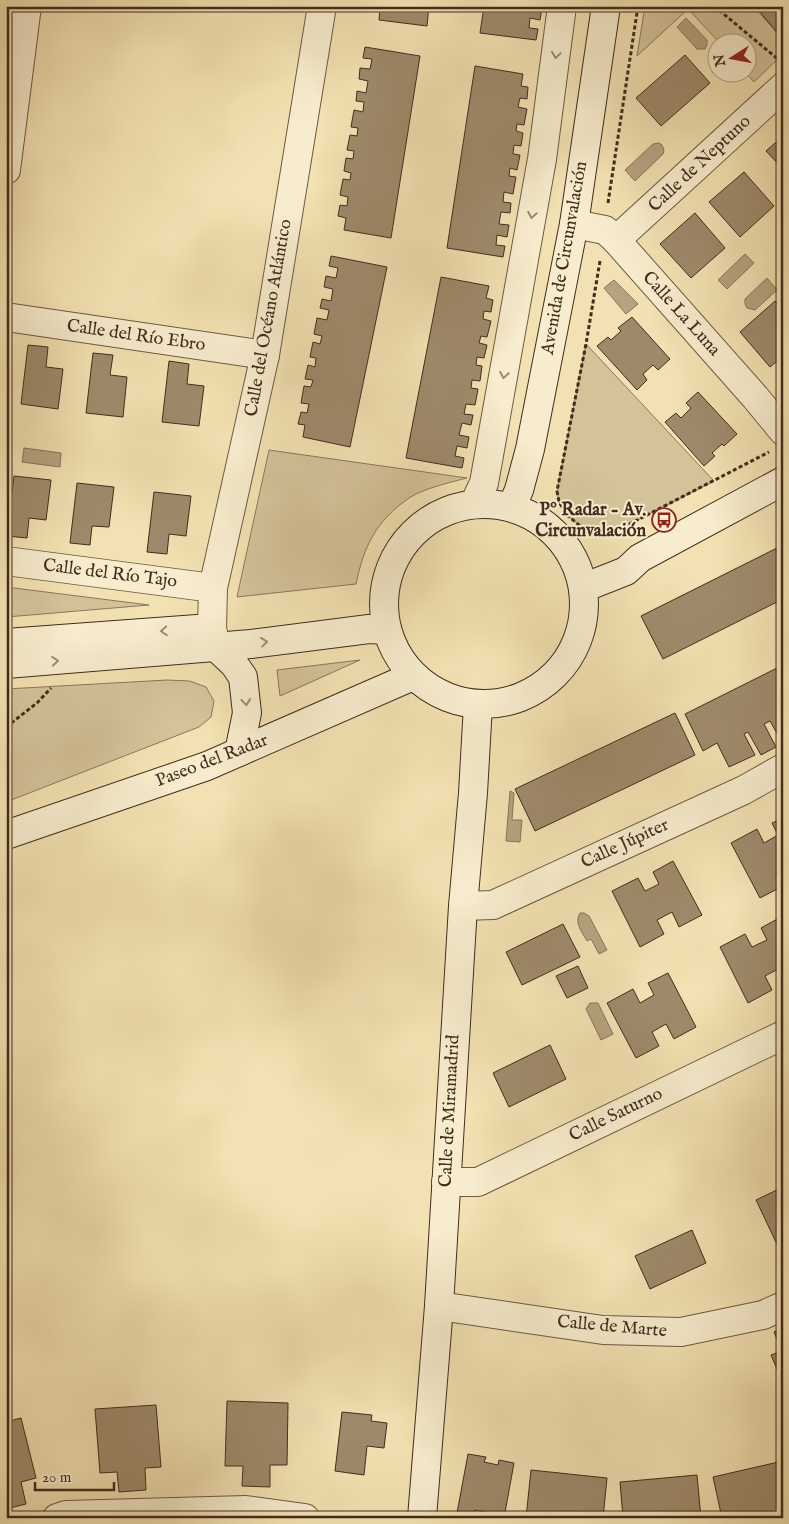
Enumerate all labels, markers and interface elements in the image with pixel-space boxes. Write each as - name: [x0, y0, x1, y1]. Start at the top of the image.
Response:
- north arrow: [706, 32, 756, 82]
- one-way arrow: [551, 51, 562, 59]
- text: N: [710, 53, 730, 69]
- street label: Calle de Neptuno: [644, 110, 756, 218]
- street label: Avenida de Circunvalación: [536, 159, 593, 358]
- one-way arrow: [528, 211, 538, 220]
- street label: Calle del Océano Atlántico: [240, 217, 298, 419]
- street label: Calle La Luna: [637, 267, 725, 361]
- street label: Calle del Río Ebro: [65, 315, 207, 357]
- one-way arrow: [499, 371, 509, 380]
- place label: Pº Radar - Av. Circunvalación: [535, 499, 646, 543]
- bus stop icon: Pº Radar - Av. Circunvalación: [651, 507, 677, 533]
- street label: Calle del Río Tajo: [42, 554, 179, 594]
- one-way arrow: [159, 626, 167, 637]
- one-way arrow: [261, 637, 269, 648]
- one-way arrow: [51, 656, 59, 667]
- one-way arrow: [240, 698, 251, 706]
- street label: Paseo del Radar: [153, 729, 272, 793]
- street label: Calle Júpiter: [577, 813, 673, 874]
- street label: Calle de Miramadrid: [435, 1034, 466, 1188]
- street label: Calle Saturno: [566, 1082, 667, 1147]
- street label: Calle de Marte: [556, 1311, 668, 1343]
- scale bar: [35, 1459, 114, 1491]
- text: 20 m: [42, 1468, 72, 1487]

